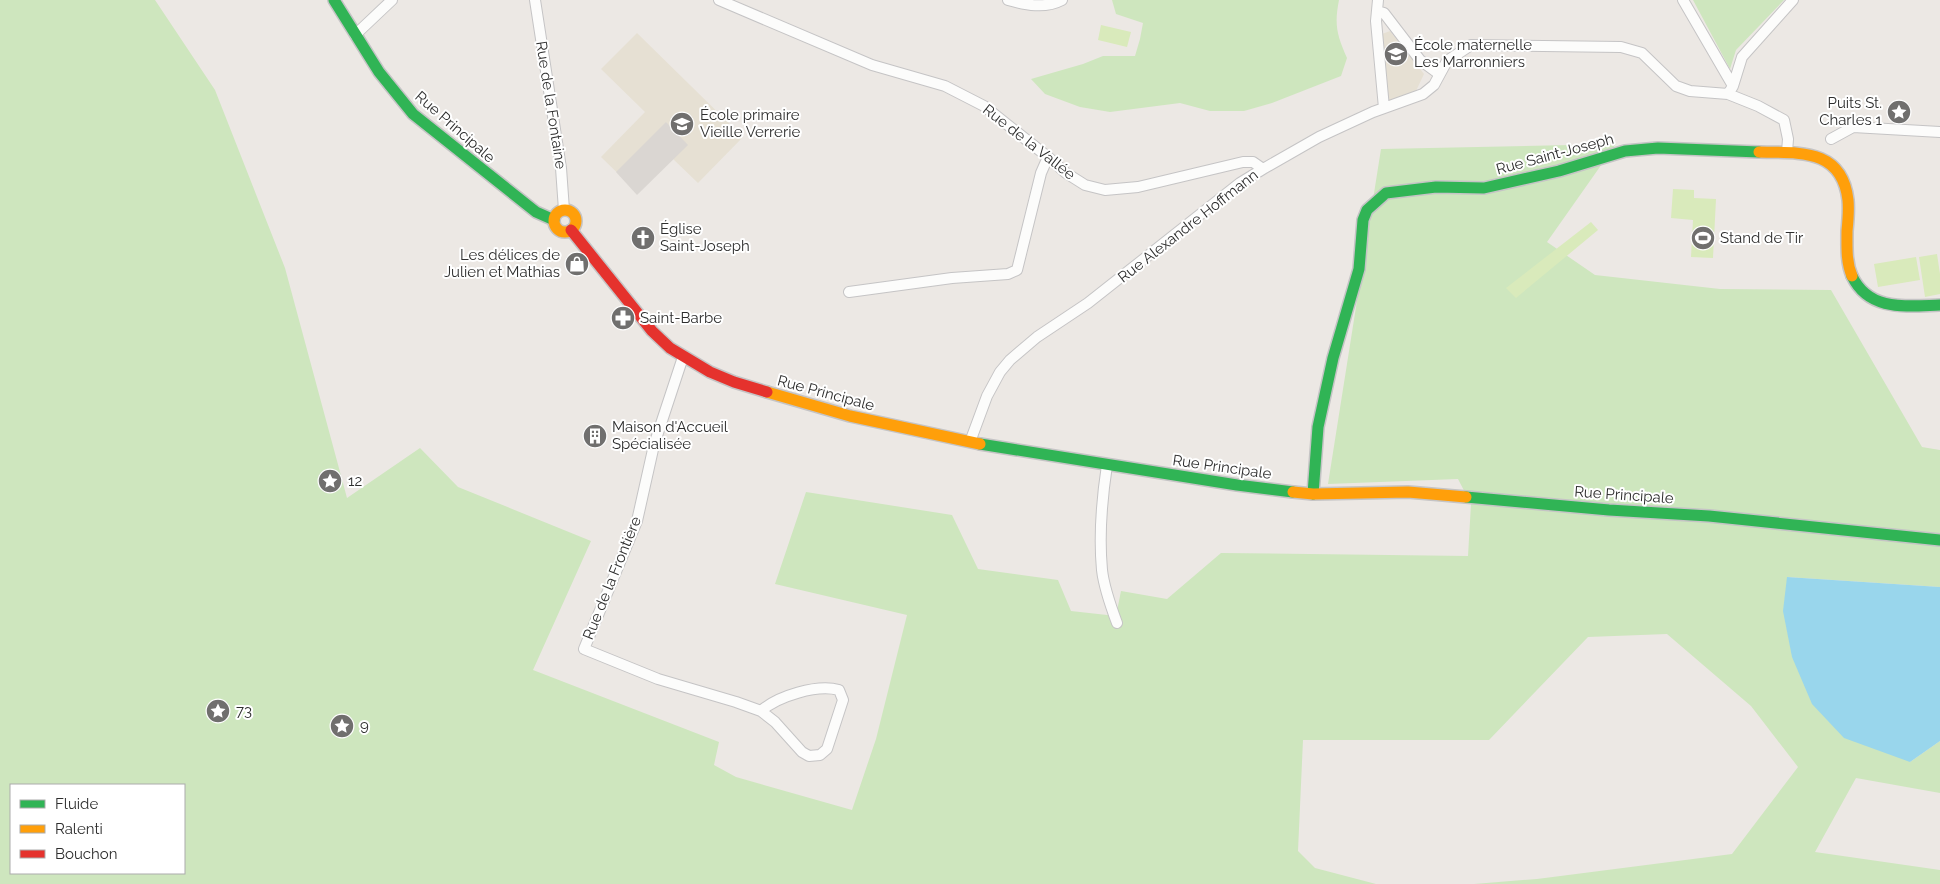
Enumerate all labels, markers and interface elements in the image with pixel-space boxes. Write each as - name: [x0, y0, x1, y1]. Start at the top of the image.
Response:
- place label: École maternelle Les Marronniers: [1414, 36, 1532, 71]
- street label: Rue de la Fontaine: [532, 40, 570, 170]
- school or university icon: École maternelle Les Marronniers: [1383, 41, 1409, 67]
- street label: Rue Principale: [411, 88, 499, 167]
- place label: Puits St. Charles 1: [1819, 94, 1883, 129]
- place icon: Puits St. Charles 1: [1886, 99, 1912, 125]
- street label: Rue de la Vallée: [979, 100, 1079, 184]
- place label: École primaire Vieille Verrerie: [700, 106, 800, 141]
- school or university icon: École primaire Vieille Verrerie: [669, 111, 695, 137]
- street label: Rue Saint-Joseph: [1494, 130, 1616, 178]
- street label: Rue Alexandre Hoffmann: [1114, 166, 1262, 286]
- place label: Église Saint-Joseph: [660, 220, 750, 255]
- church icon: Église Saint-Joseph: [630, 225, 656, 251]
- sports icon: Stand de Tir: [1690, 225, 1716, 251]
- place label: Stand de Tir: [1720, 229, 1804, 247]
- place label: Les délices de Julien et Mathias: [444, 246, 560, 281]
- shop icon: Les délices de Julien et Mathias: [564, 251, 590, 277]
- pharmacy icon: Saint-Barbe: [610, 305, 636, 331]
- place label: Saint-Barbe: [640, 309, 722, 327]
- street label: Rue Principale: [776, 371, 877, 415]
- place label: Maison d'Accueil Spécialisée: [612, 418, 729, 453]
- building icon: Maison d'Accueil Spécialisée: [582, 423, 608, 449]
- street label: Rue Principale: [1171, 451, 1273, 483]
- place icon: 12: [317, 468, 343, 494]
- place label: 12: [348, 472, 362, 490]
- street label: Rue Principale: [1574, 483, 1675, 507]
- street label: Rue de la Frontière: [579, 514, 645, 642]
- place icon: 73: [205, 698, 231, 724]
- place label: 73: [236, 702, 252, 720]
- place icon: 9: [329, 713, 355, 739]
- place label: 9: [360, 717, 369, 735]
- legend: [10, 784, 185, 874]
- text: Fluide: [55, 795, 98, 813]
- text: Ralenti: [55, 820, 103, 838]
- text: Bouchon: [55, 845, 117, 863]

